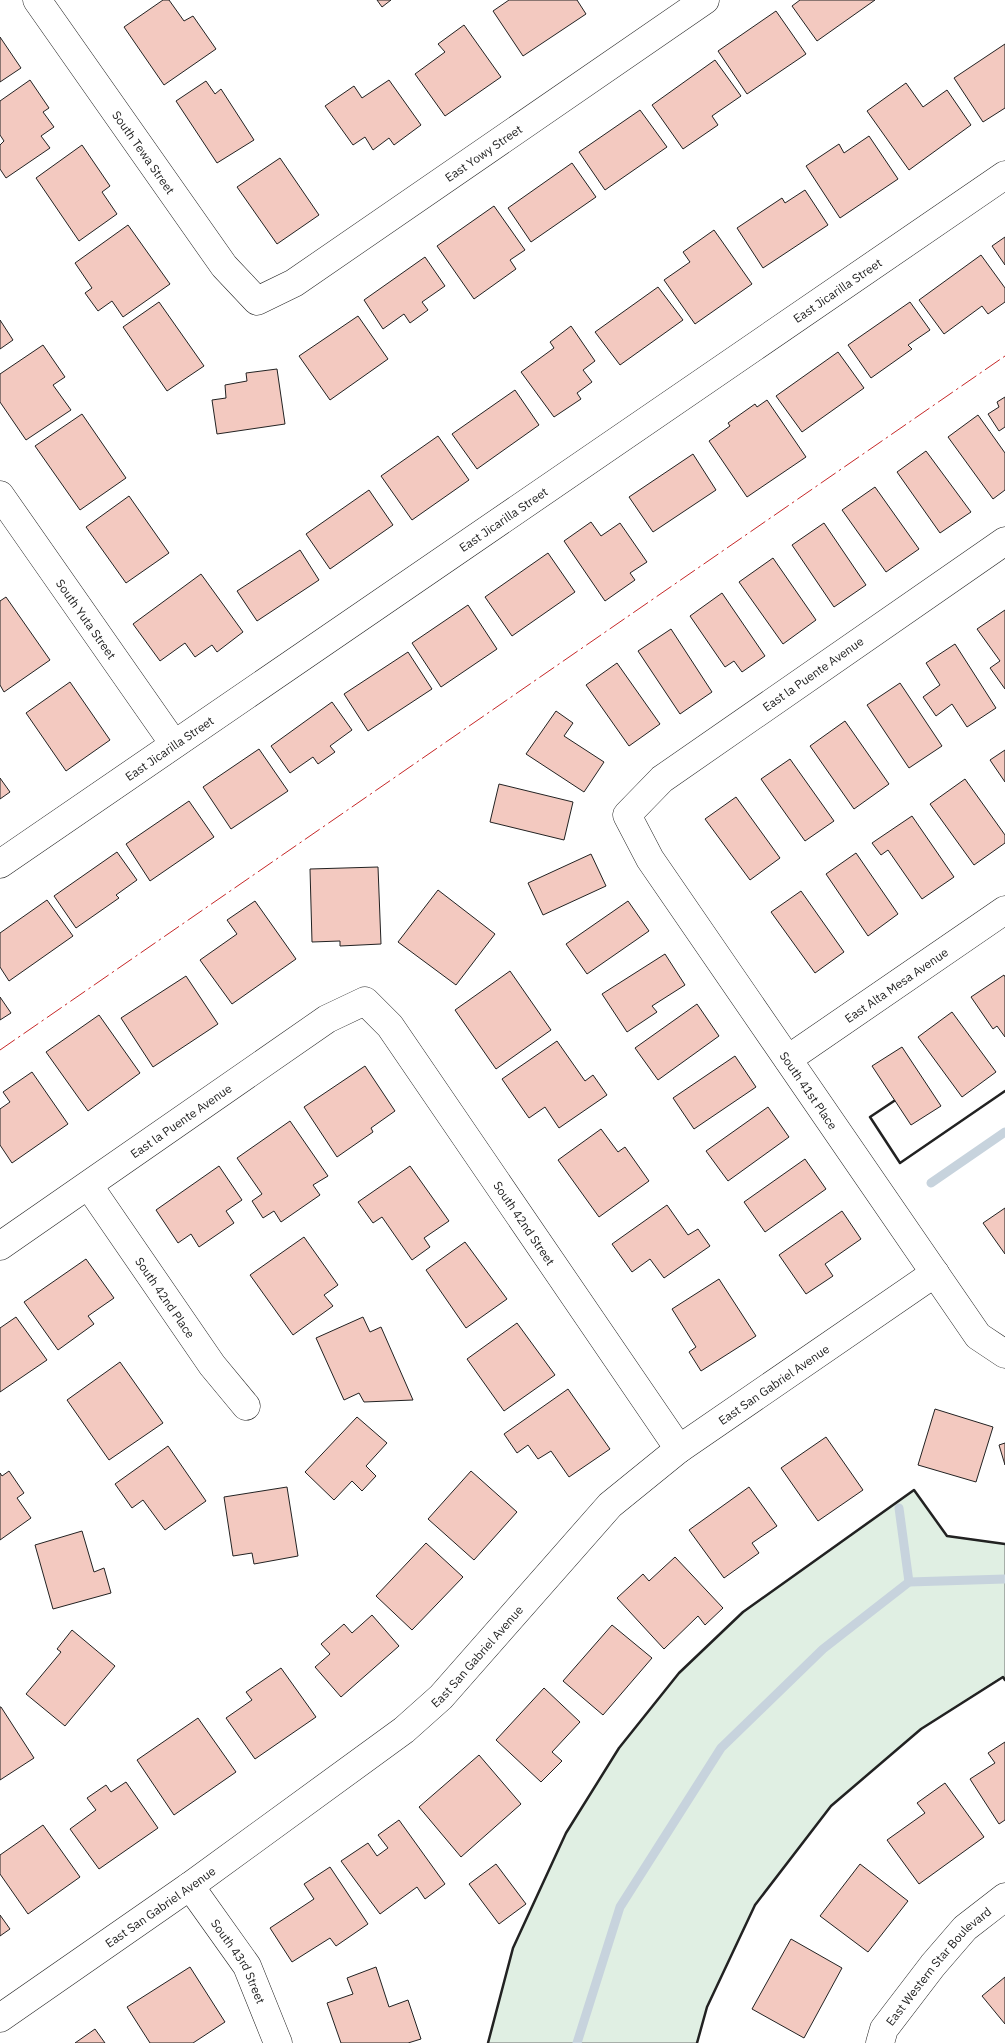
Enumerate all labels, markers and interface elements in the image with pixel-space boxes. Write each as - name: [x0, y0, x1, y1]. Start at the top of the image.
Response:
- street label: South Tewa Street: [110, 108, 178, 197]
- street label: East Yowy Street: [442, 121, 525, 185]
- street label: East Jicarilla Street: [790, 254, 884, 326]
- street label: East Jicarilla Street: [456, 483, 550, 555]
- street label: South Yuta Street: [53, 576, 120, 662]
- street label: East la Puente Avenue: [760, 633, 867, 715]
- street label: East Jicarilla Street: [122, 712, 216, 784]
- street label: East Alta Mesa Avenue: [841, 944, 951, 1026]
- street label: South 41st Place: [777, 1048, 841, 1132]
- street label: East la Puente Avenue: [127, 1080, 235, 1161]
- street label: South 42nd Street: [491, 1178, 559, 1268]
- street label: South 42nd Place: [132, 1254, 199, 1341]
- street label: East San Gabriel Avenue: [715, 1340, 832, 1427]
- street label: East San Gabriel Avenue: [427, 1602, 526, 1710]
- street label: East San Gabriel Avenue: [102, 1862, 218, 1950]
- street label: East Western Star Boulevard: [882, 1903, 994, 2028]
- street label: South 43rd Street: [208, 1916, 269, 2006]

